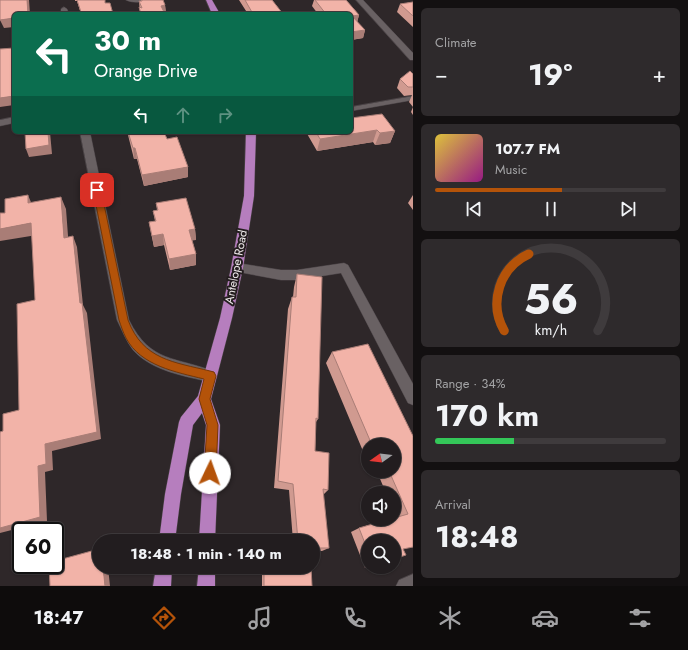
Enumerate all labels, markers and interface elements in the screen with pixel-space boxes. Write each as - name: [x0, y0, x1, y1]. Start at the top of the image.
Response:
- text: 30 m: [94, 20, 161, 61]
- icon: left: [28, 28, 80, 80]
- text: Climate: [435, 33, 476, 52]
- text: 19°: [528, 53, 572, 96]
- text: Orange Drive: [94, 58, 197, 84]
- text: −: [435, 58, 448, 90]
- text: +: [652, 58, 666, 90]
- icon: left: [130, 104, 152, 126]
- icon: ahead: [172, 104, 194, 126]
- icon: right: [214, 104, 236, 126]
- text: 107.7 FM: [495, 138, 560, 160]
- text: Music: [495, 160, 527, 179]
- pin: [80, 173, 114, 207]
- icon: arrive: [86, 179, 108, 201]
- icon: previous: [463, 198, 485, 220]
- icon: pause: [540, 198, 562, 220]
- icon: next: [617, 198, 639, 220]
- street label: Antelope Road: [220, 228, 252, 306]
- text: 56: [523, 269, 578, 330]
- text: km/h: [534, 320, 567, 340]
- text: Range · 34%: [435, 374, 506, 393]
- text: 170 km: [435, 394, 539, 437]
- north arrow: [361, 438, 401, 478]
- map controls: [361, 438, 401, 574]
- position arrow: [189, 452, 231, 494]
- button: sound: [361, 486, 401, 526]
- text: Arrival: [435, 495, 471, 514]
- text: 18:48: [435, 515, 519, 558]
- speed limit sign: 60: [12, 522, 64, 574]
- button: search: [361, 534, 401, 574]
- text: 18:48 · 1 min · 140 m: [130, 543, 282, 565]
- icon: directions: [150, 604, 178, 632]
- icon: music: [246, 604, 274, 632]
- icon: phone: [341, 604, 369, 632]
- icon: climate: [436, 604, 464, 632]
- icon: car: [531, 604, 559, 632]
- icon: filters: [626, 604, 654, 632]
- text: 18:47: [34, 605, 83, 631]

